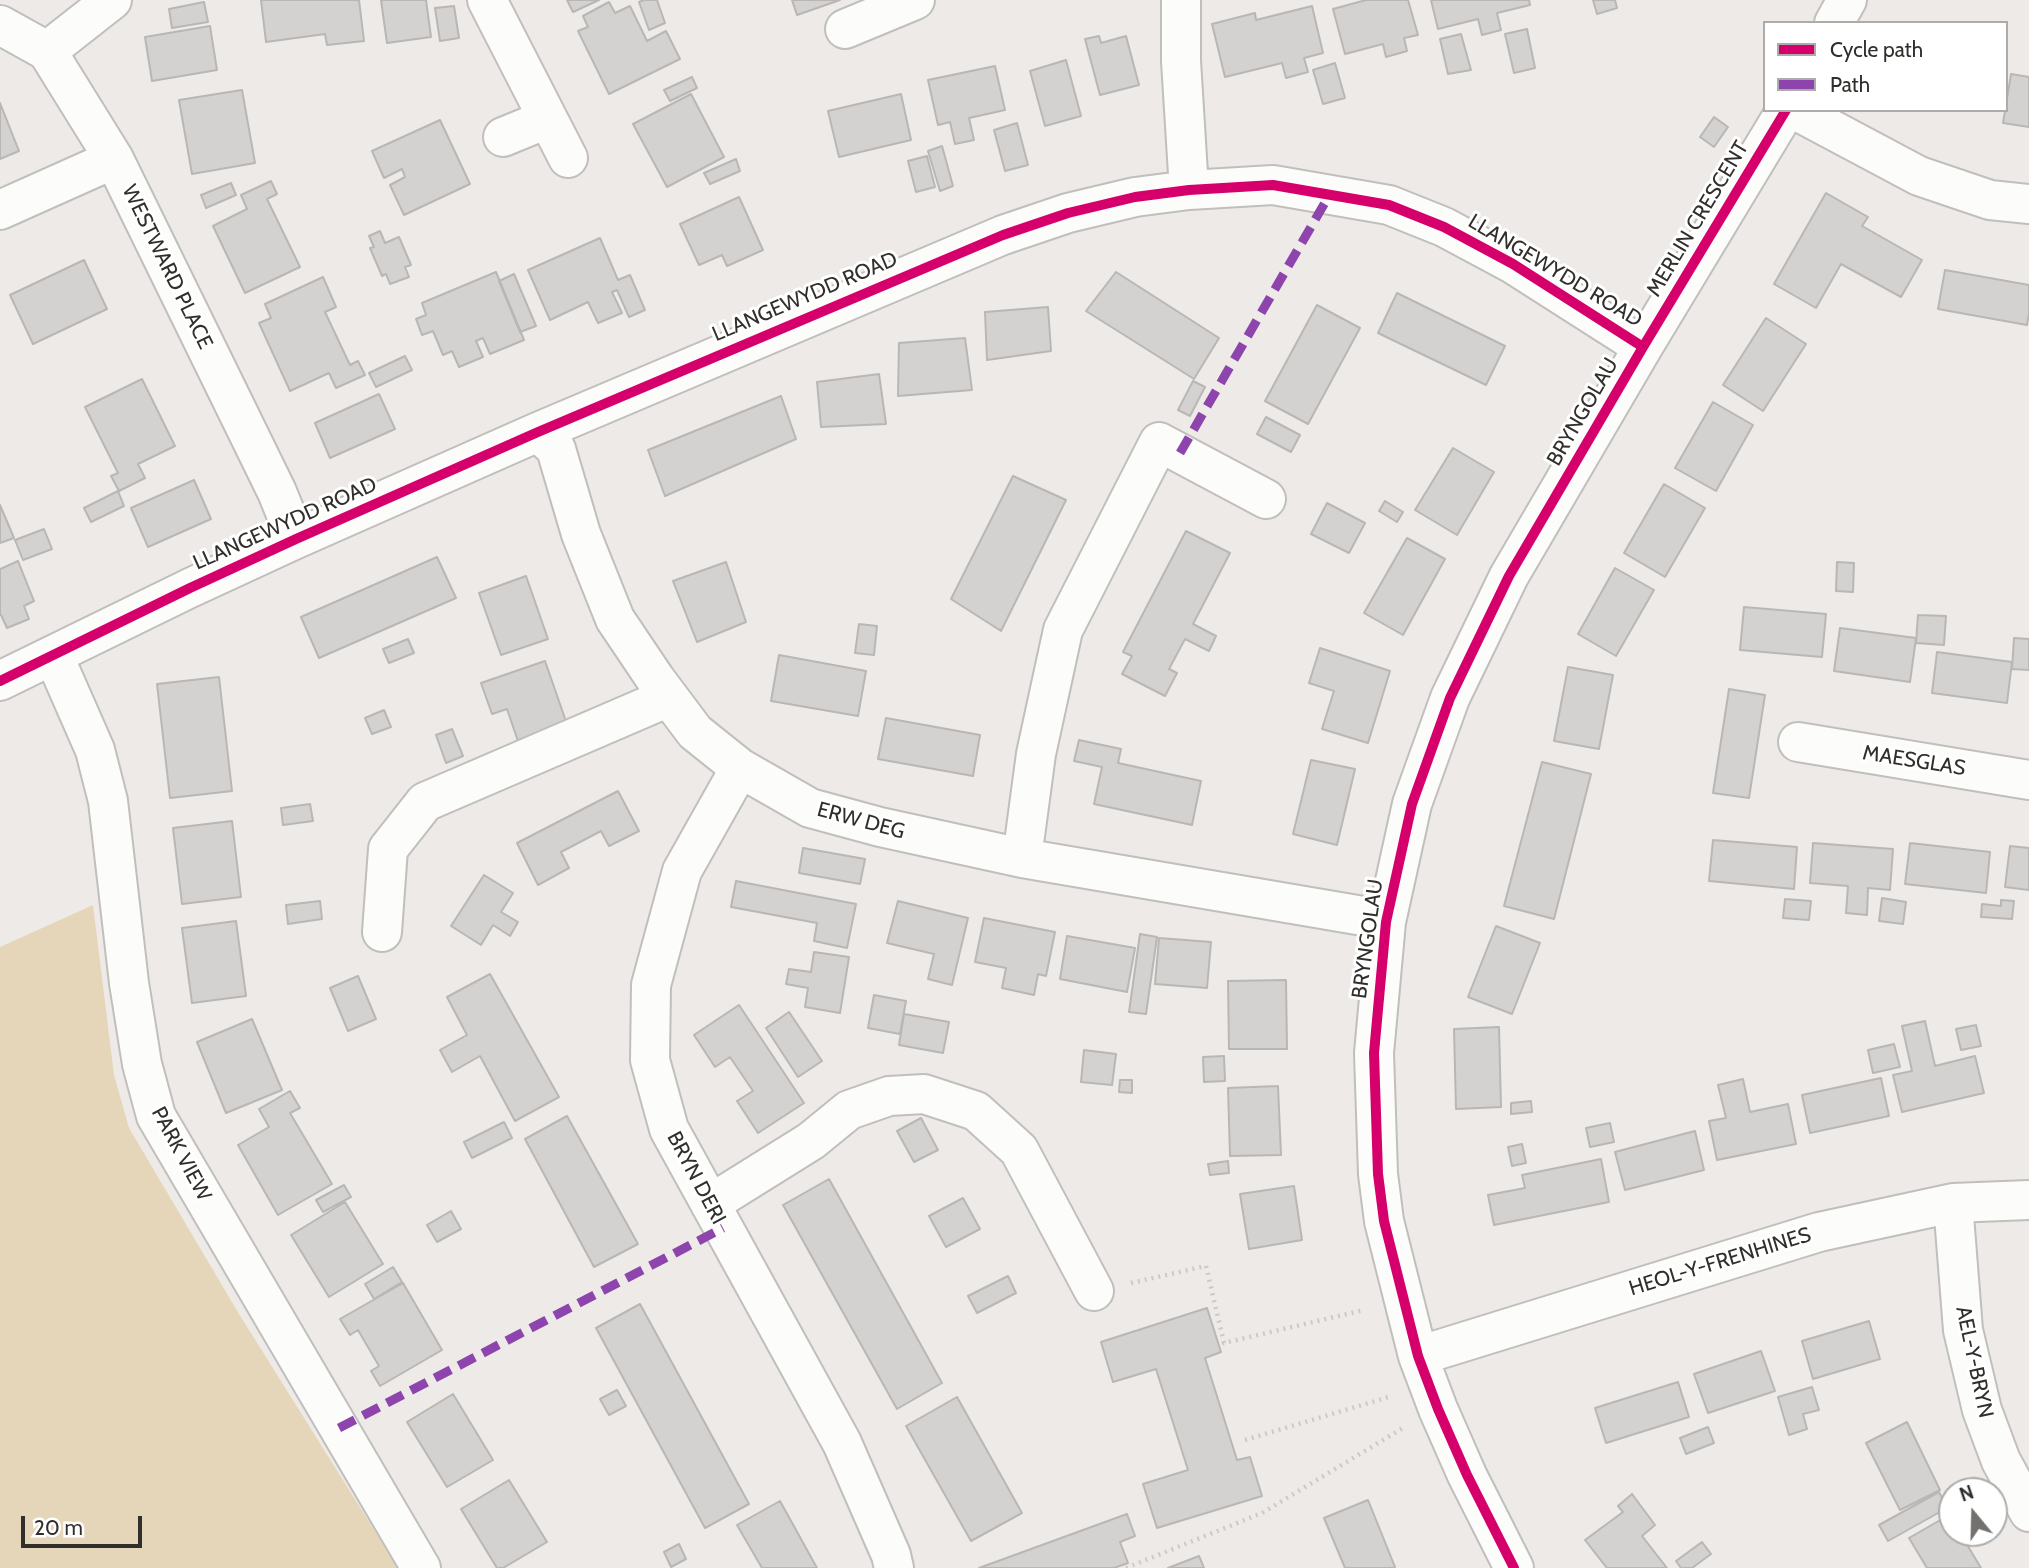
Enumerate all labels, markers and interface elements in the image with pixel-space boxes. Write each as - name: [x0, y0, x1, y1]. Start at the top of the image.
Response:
- legend: [1763, 21, 2008, 112]
- text: Cycle path: [1830, 37, 1923, 62]
- text: Path: [1830, 72, 1870, 97]
- street label: MERLIN CRESCENT: [1642, 137, 1754, 301]
- street label: WESTWARD PLACE: [116, 181, 218, 353]
- street label: LLANGEWYDD ROAD: [1464, 209, 1646, 333]
- street label: LLANGEWYDD ROAD: [709, 247, 901, 347]
- street label: BRYNGOLAU: [1542, 354, 1624, 470]
- street label: LLANGEWYDD ROAD: [189, 472, 381, 576]
- street label: MAESGLAS: [1861, 740, 1967, 782]
- street label: ERW DEG: [814, 797, 908, 845]
- street label: BRYNGOLAU: [1347, 878, 1389, 1000]
- street label: PARK VIEW: [146, 1103, 216, 1205]
- street label: BRYN DERI: [661, 1127, 731, 1229]
- street label: HEOL-Y-FRENHINES: [1626, 1222, 1814, 1302]
- street label: AEL-Y-BRYN: [1950, 1304, 1998, 1420]
- north arrow: [1938, 1477, 2008, 1547]
- text: N: [1957, 1481, 1977, 1507]
- scale bar: [24, 1502, 145, 1546]
- text: 20 m: [34, 1515, 83, 1540]

